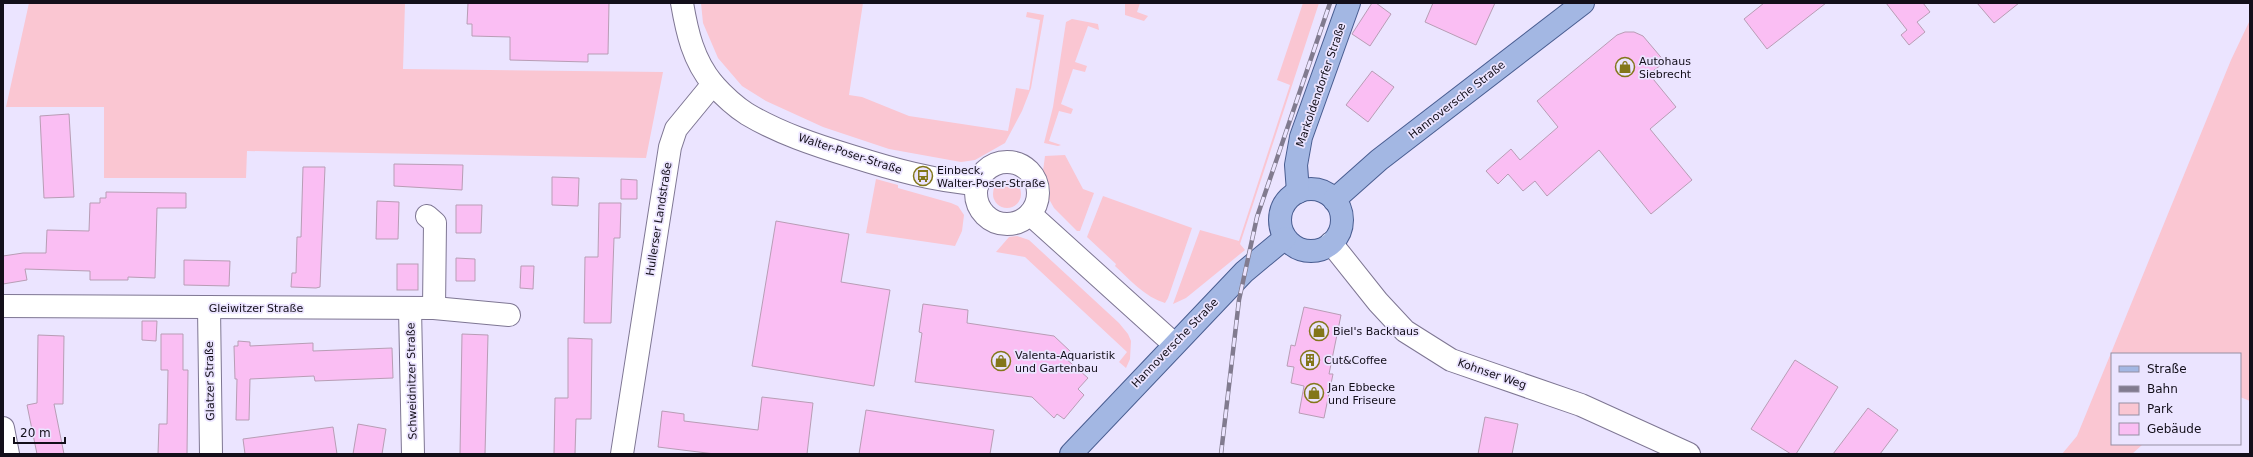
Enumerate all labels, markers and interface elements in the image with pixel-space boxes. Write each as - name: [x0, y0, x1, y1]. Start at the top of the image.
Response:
- street label: Markoldendorfer Straße: [1294, 21, 1348, 149]
- place label: Autohaus Siebrecht: [1639, 55, 1692, 81]
- shop icon: Autohaus Siebrecht: [1614, 56, 1636, 78]
- street label: Hannoversche Straße: [1406, 58, 1508, 142]
- street label: Walter-Poser-Straße: [796, 131, 904, 177]
- street label: Hullerser Landstraße: [644, 161, 674, 277]
- place label: Einbeck, Walter-Poser-Straße: [937, 164, 1046, 190]
- bus stop icon: Einbeck, Walter-Poser-Straße: [912, 165, 934, 187]
- street label: Hannoversche Straße: [1129, 296, 1221, 390]
- street label: Gleiwitzer Straße: [209, 302, 304, 315]
- shop icon: Biel's Backhaus: [1308, 320, 1330, 342]
- street label: Schweidnitzer Straße: [404, 322, 420, 440]
- place label: Biel's Backhaus: [1333, 325, 1419, 338]
- street label: Glatzer Straße: [203, 341, 217, 421]
- place label: Valenta-Aquaristik und Gartenbau: [1015, 349, 1116, 375]
- building icon: Cut&Coffee: [1299, 349, 1321, 371]
- shop icon: Valenta-Aquaristik und Gartenbau: [990, 350, 1012, 372]
- legend: [2111, 353, 2241, 445]
- place label: Cut&Coffee: [1324, 354, 1387, 367]
- street label: Kohnser Weg: [1456, 356, 1528, 392]
- text: Straße: [2147, 362, 2187, 376]
- place label: Jan Ebbecke und Friseure: [1327, 381, 1396, 407]
- shop icon: Jan Ebbecke und Friseure: [1303, 382, 1325, 404]
- text: Bahn: [2147, 382, 2178, 396]
- text: Park: [2147, 402, 2173, 416]
- scale bar: [14, 419, 65, 445]
- text: Gebäude: [2147, 422, 2201, 436]
- text: 20 m: [20, 426, 51, 440]

